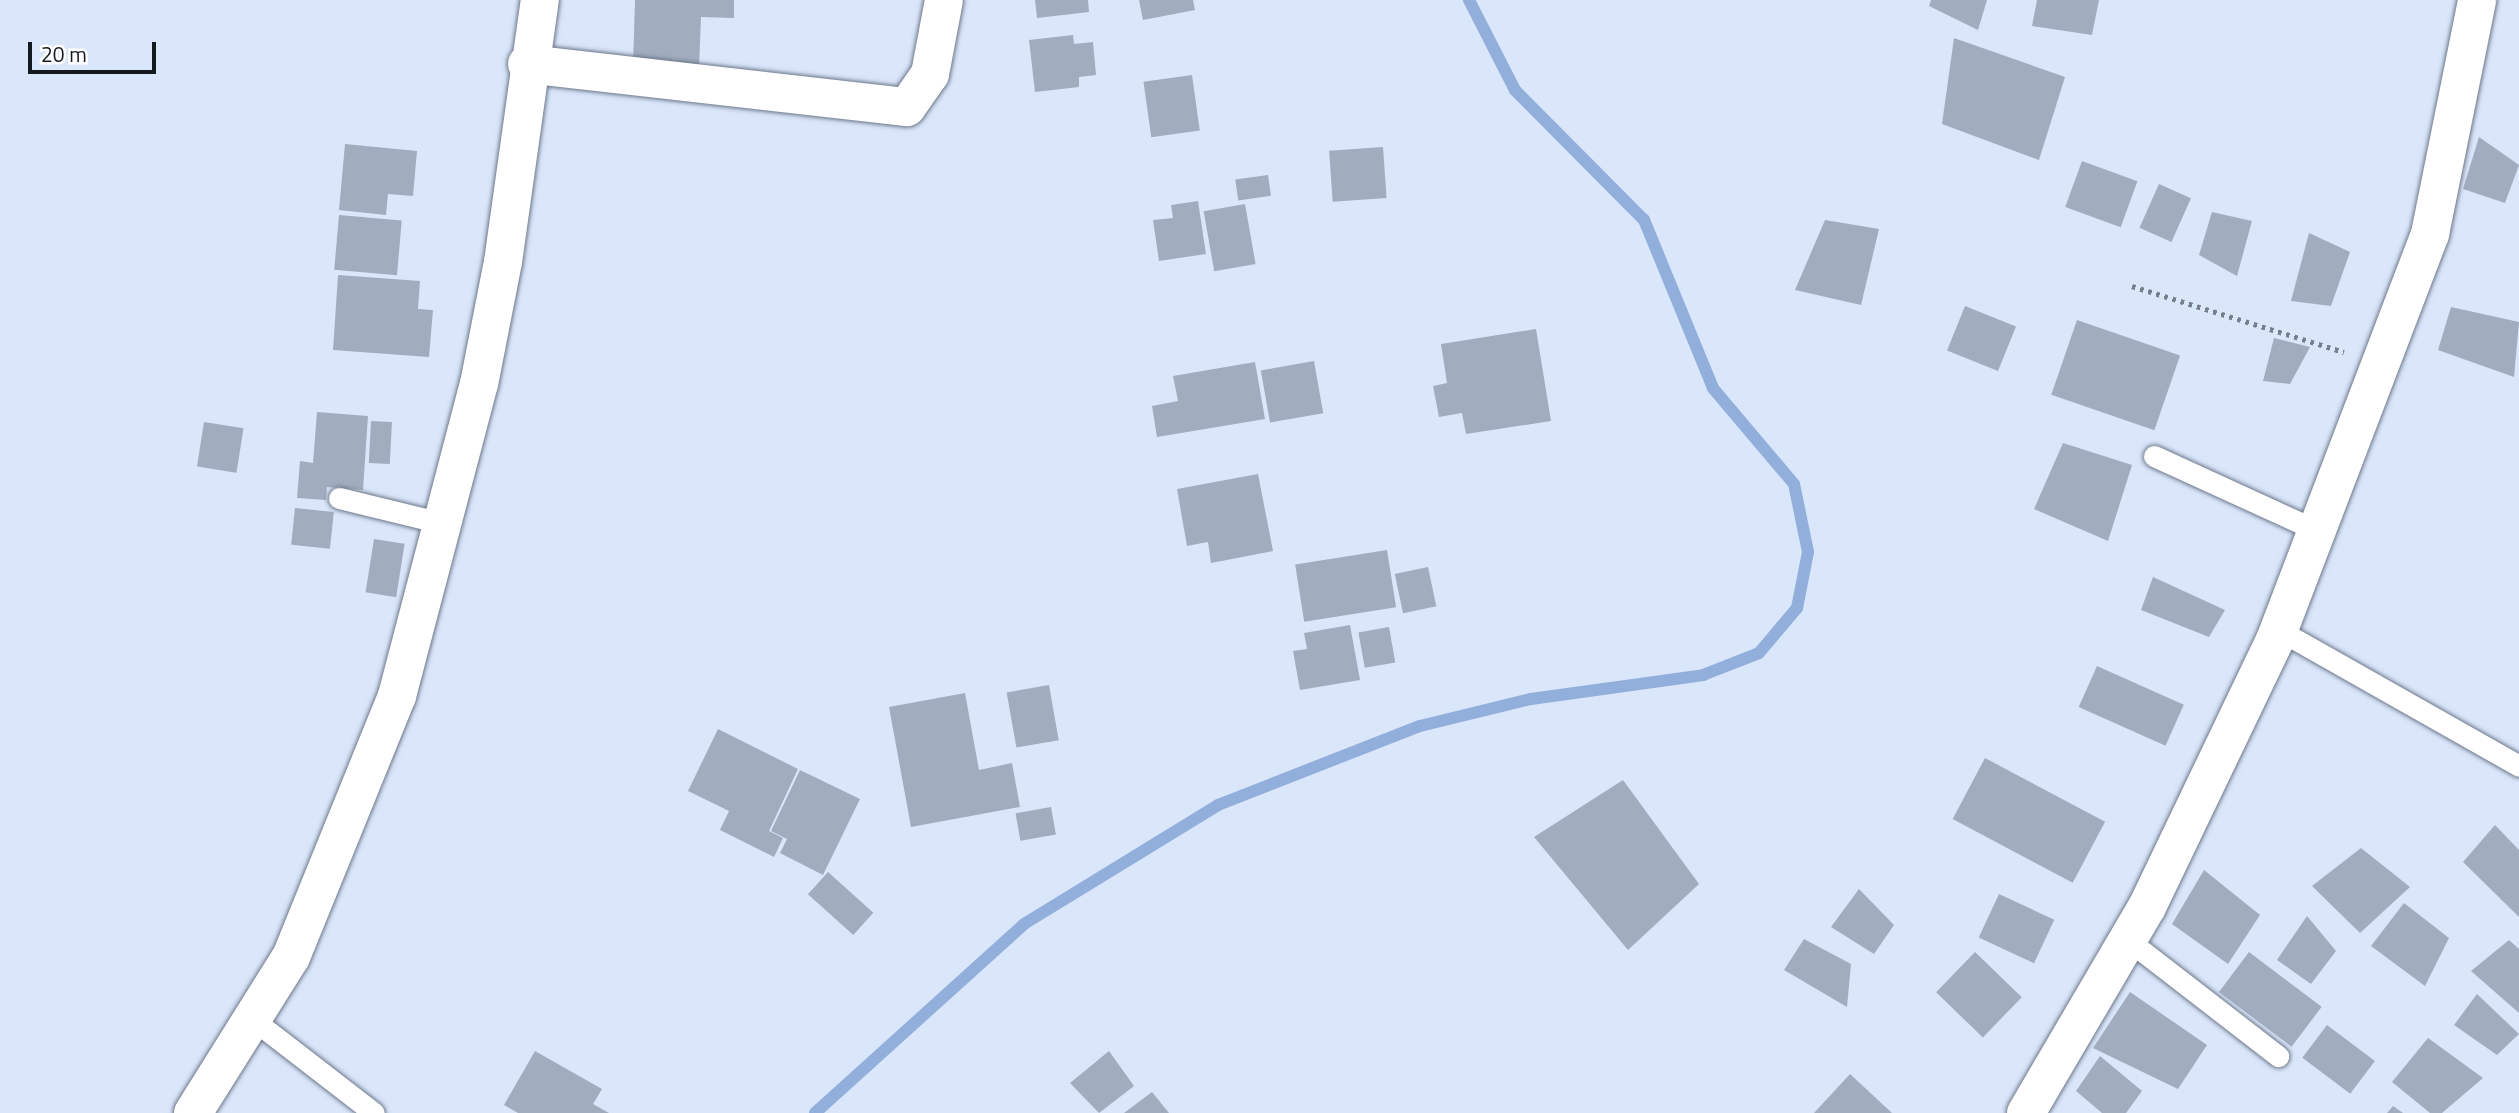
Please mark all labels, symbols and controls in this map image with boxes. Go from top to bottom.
scale bar [32,28,159,72]
text: 20 m [41,38,87,70]

